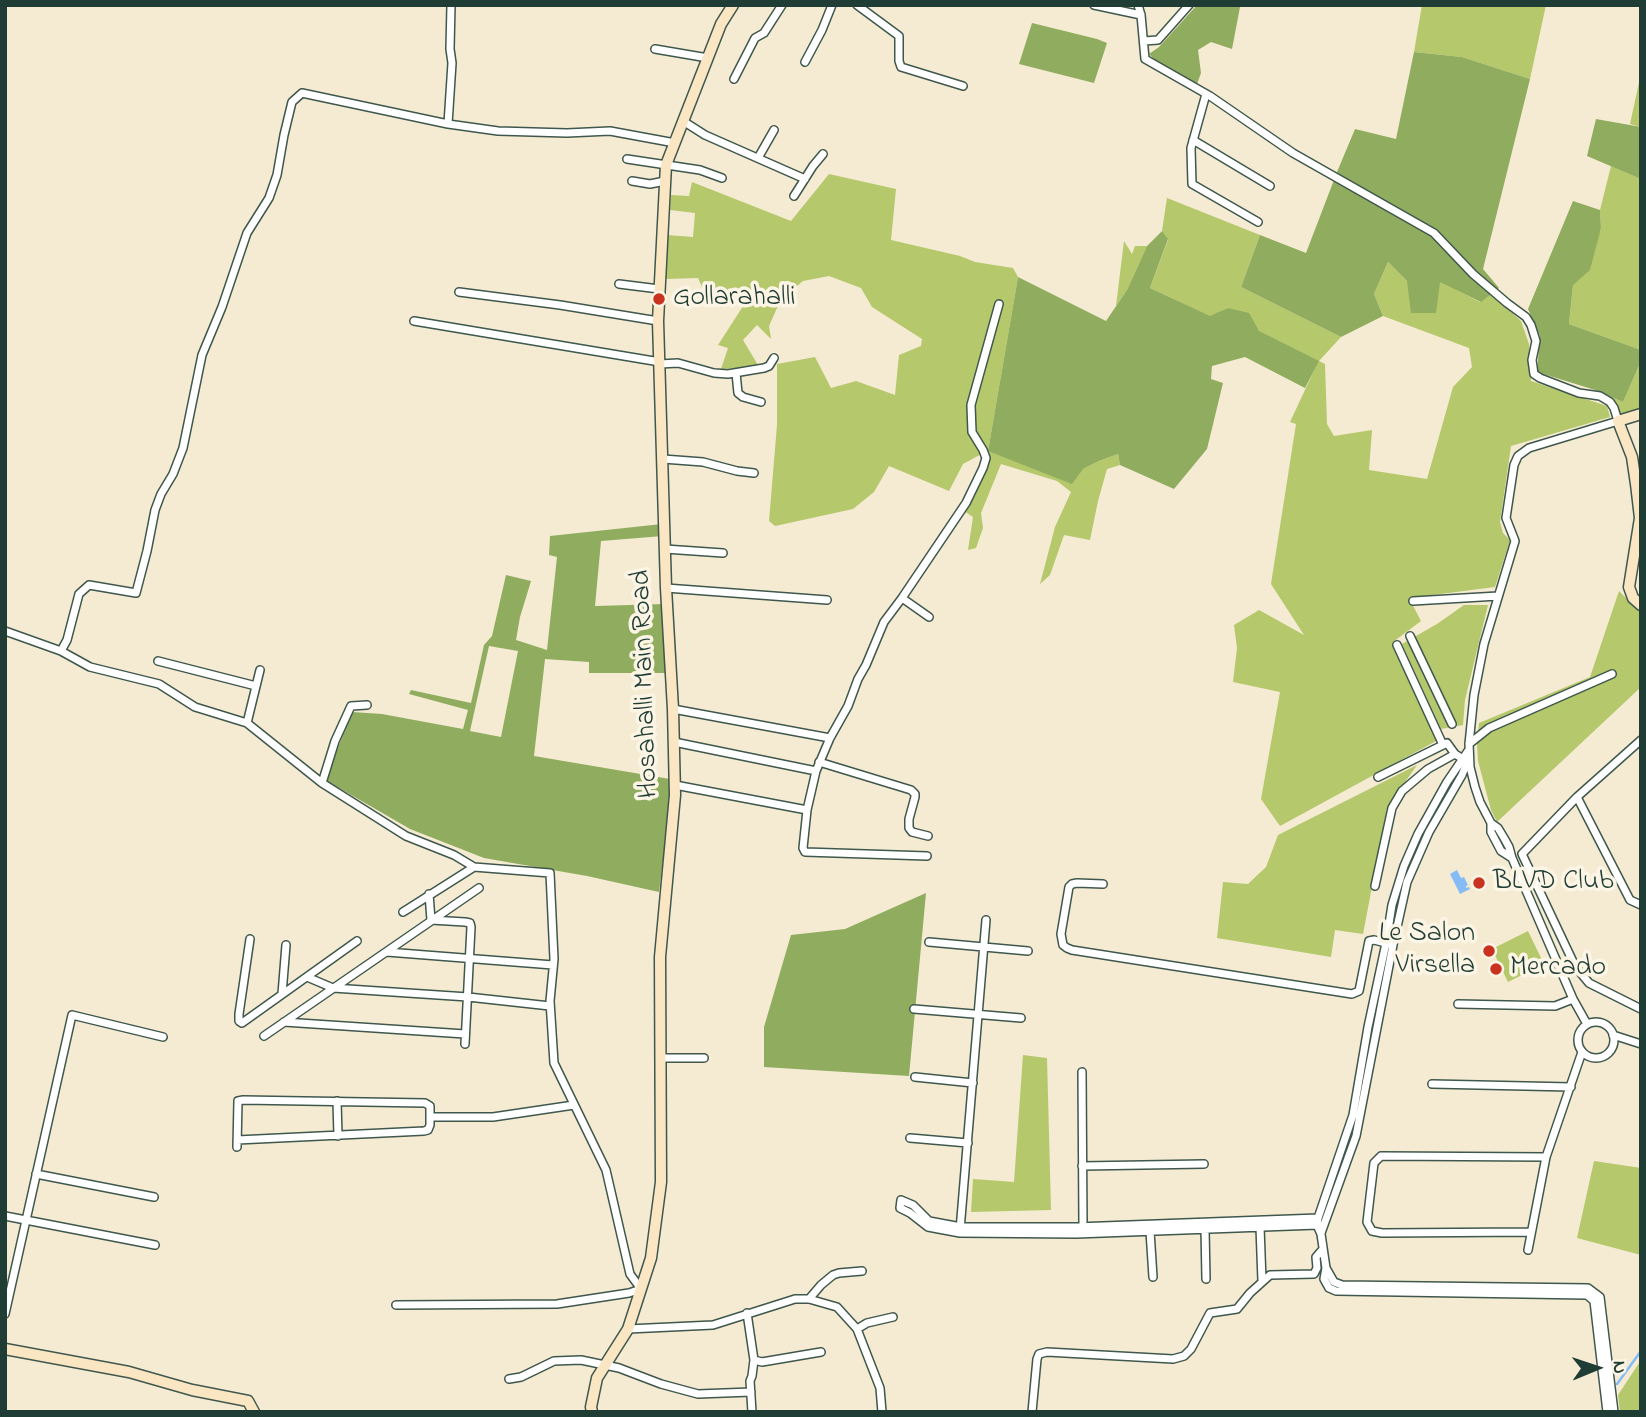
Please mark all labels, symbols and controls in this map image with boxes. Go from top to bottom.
place label: Gollarahalli [673,282,795,316]
marker: Gollarahalli [651,291,667,307]
street label: Hosahalli Main Road [626,569,668,799]
place label: BLVD Club [1493,866,1614,900]
marker: BLVD Club [1471,875,1487,891]
place label: Le Salon Virsella [1379,918,1475,984]
marker: Le Salon Virsella [1481,943,1497,959]
place label: Mercado [1510,952,1606,986]
marker: Mercado [1488,961,1504,977]
north arrow [1562,1333,1632,1403]
text: N [1605,1360,1632,1374]

